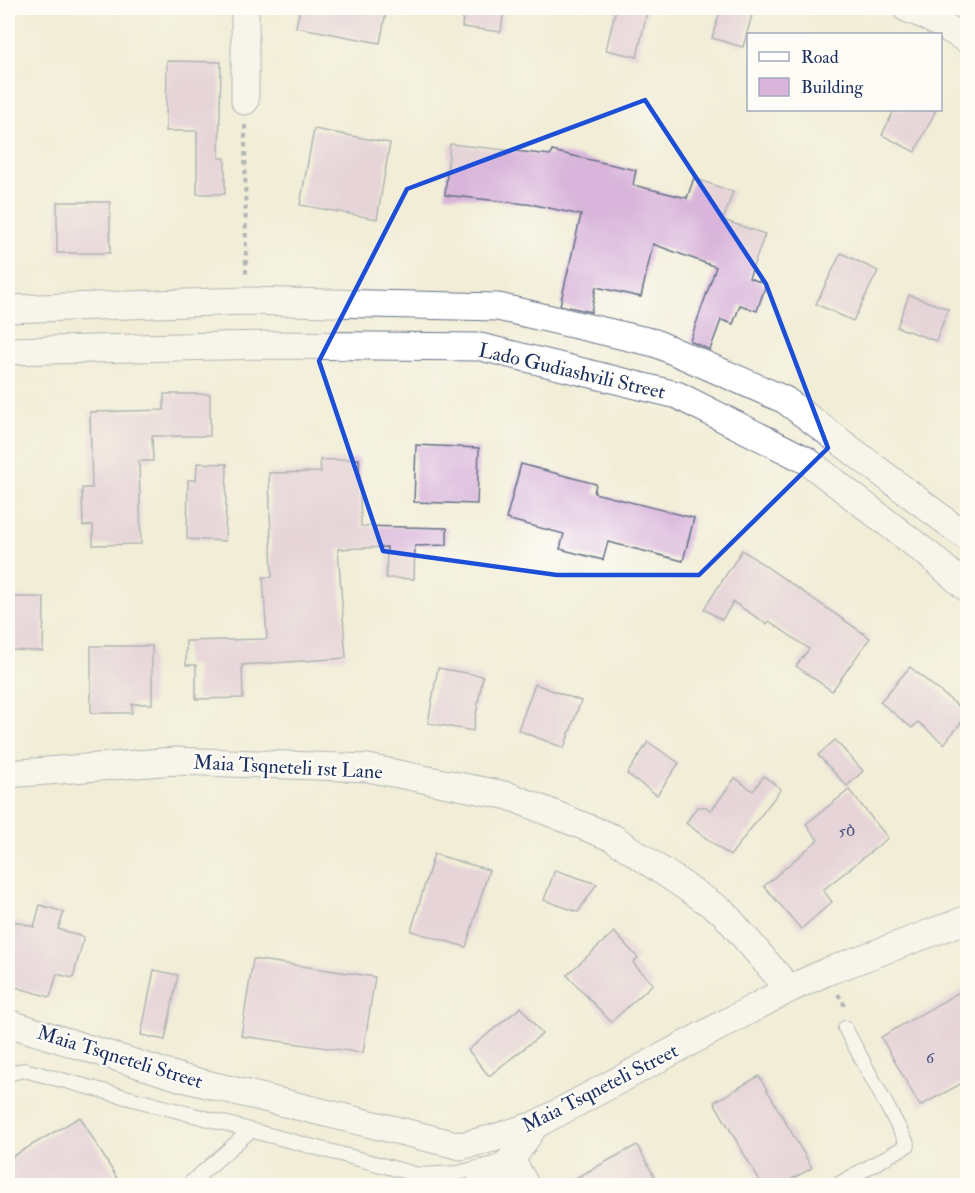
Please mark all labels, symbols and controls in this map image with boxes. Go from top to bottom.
legend [747,33,942,111]
text: Road [801,46,839,69]
text: Building [801,76,864,99]
street label: Lado Gudiashvili Street [476,337,668,405]
street label: Maia Tsqneteli 1st Lane [193,750,383,784]
house number: 5ბ [839,821,855,841]
street label: Maia Tsqneteli Street [34,1020,206,1094]
street label: Maia Tsqneteli Street [518,1038,683,1138]
house number: 6 [926,1048,935,1068]

